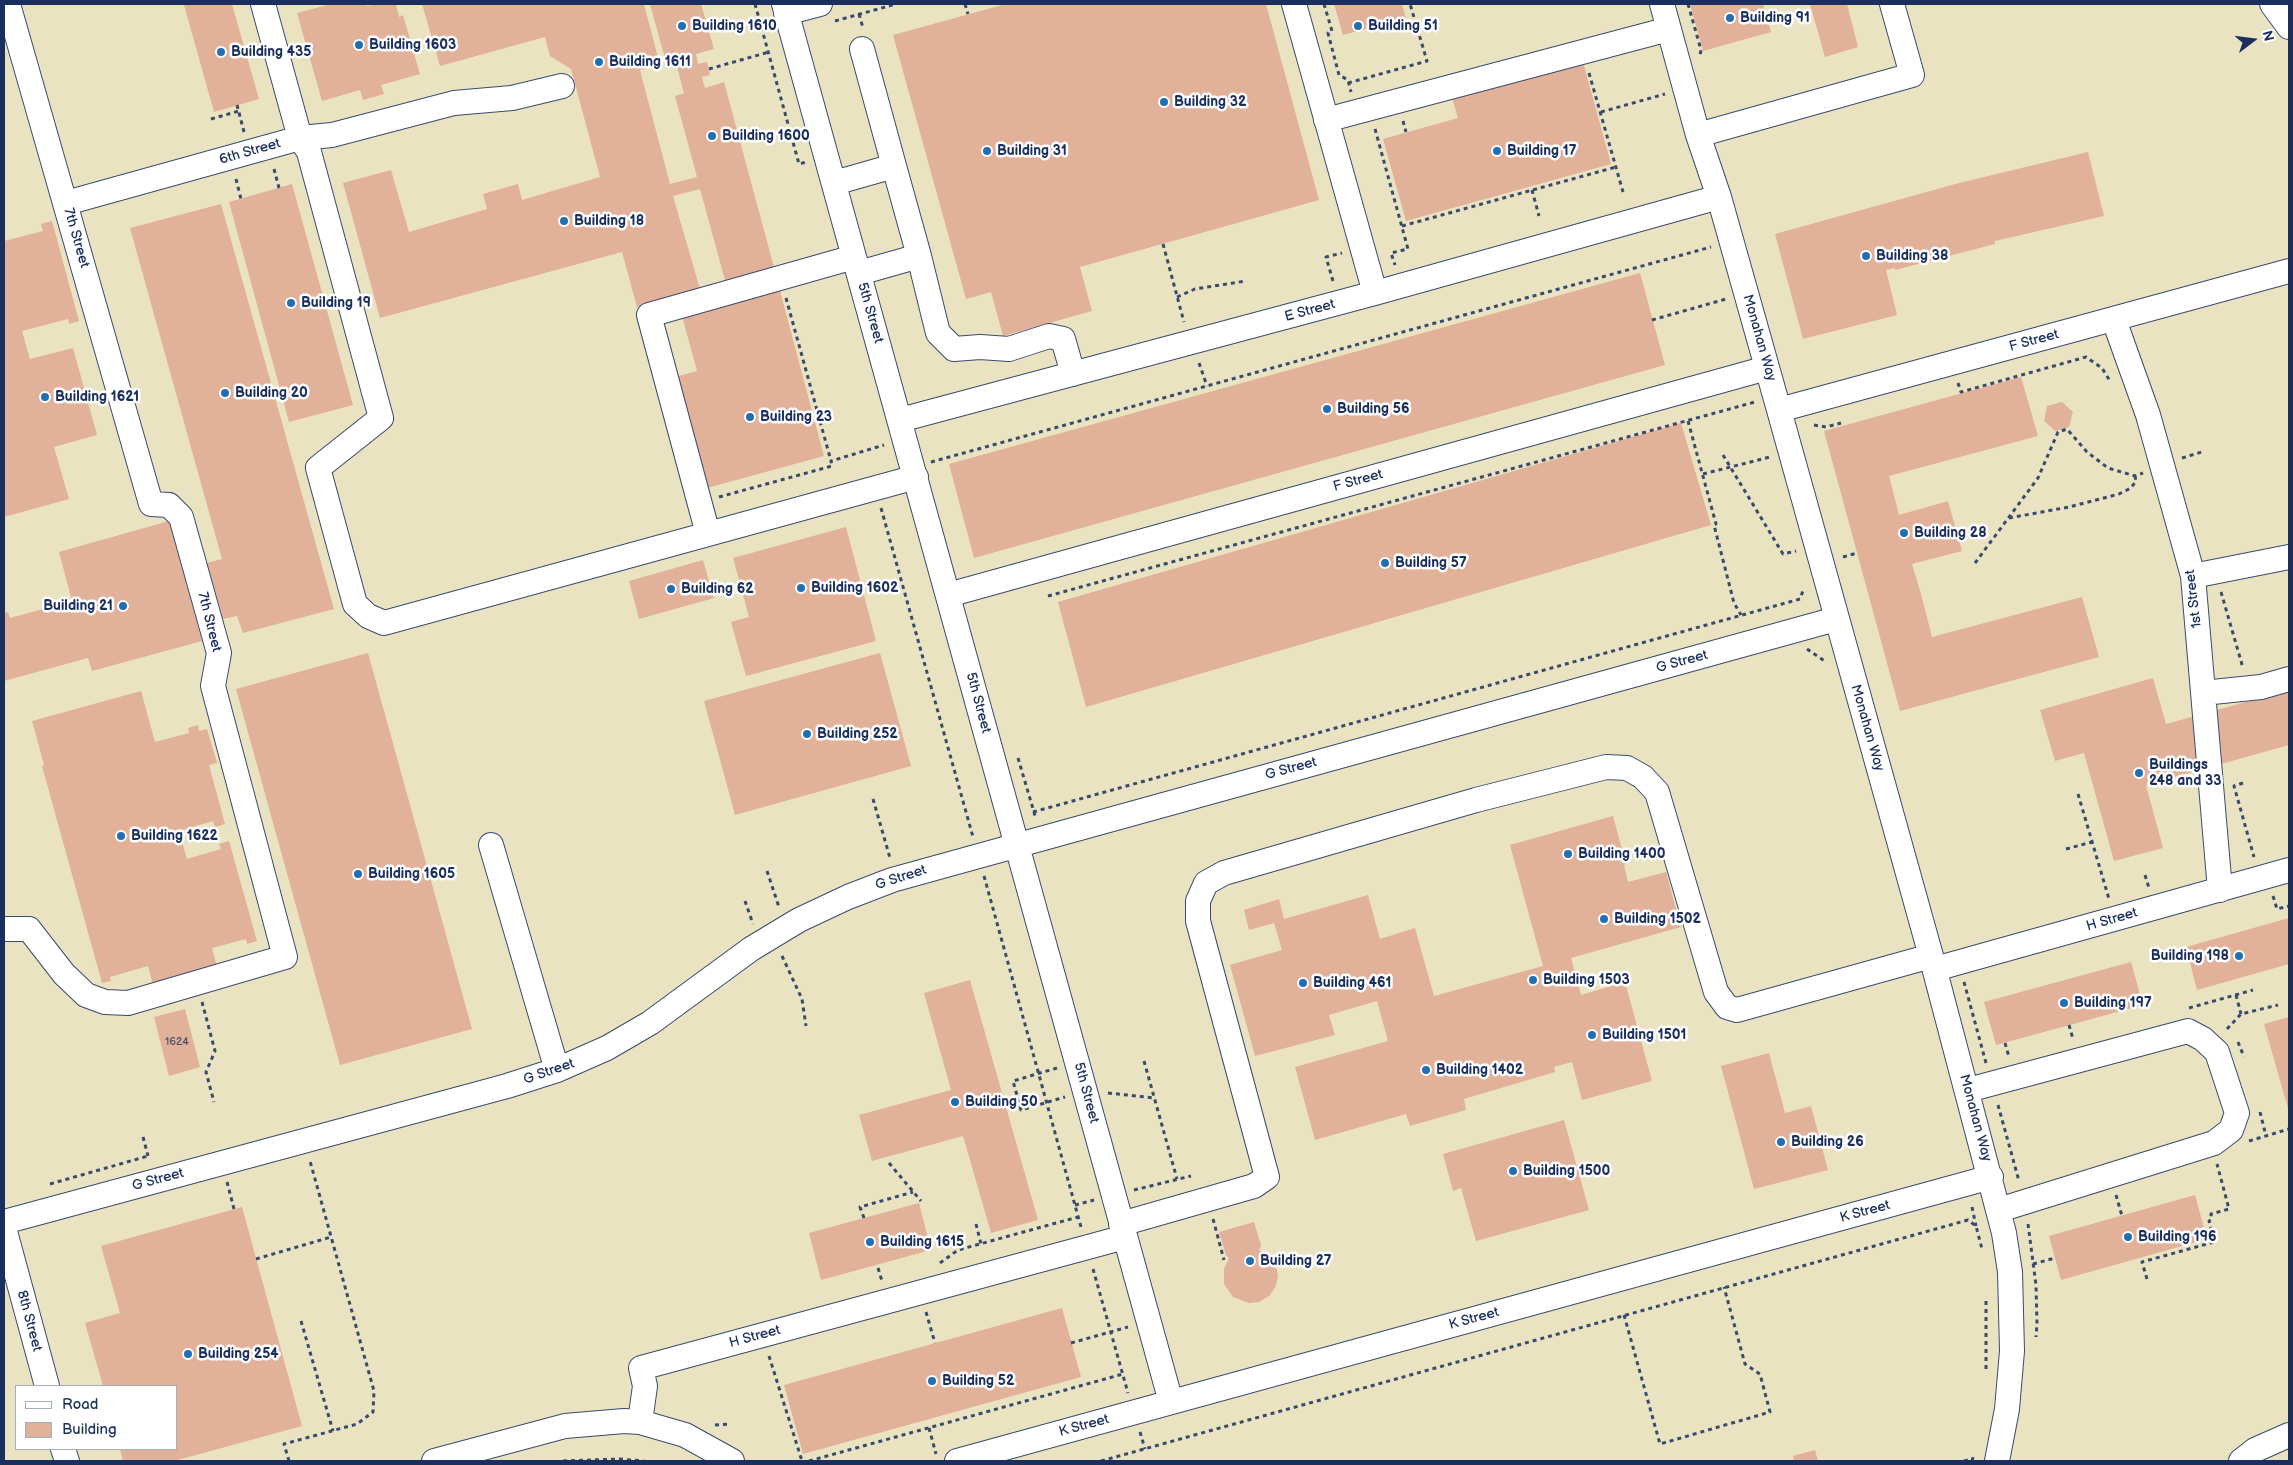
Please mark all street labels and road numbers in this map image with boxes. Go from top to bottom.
street label: 6th Street [217,135,283,169]
street label: 7th Street [59,206,93,270]
street label: 5th Street [853,281,887,345]
street label: Monahan Way [1739,293,1779,383]
street label: E Street [1283,296,1337,326]
street label: F Street [2007,326,2061,356]
street label: F Street [1331,466,1385,496]
street label: 1st Street [2182,569,2206,629]
street label: 7th Street [193,590,225,654]
street label: G Street [1654,647,1710,677]
street label: 5th Street [962,671,994,735]
street label: Monahan Way [1847,683,1887,773]
street label: G Street [1263,754,1319,784]
street label: G Street [873,862,929,894]
street label: H Street [2084,905,2140,935]
street label: G Street [521,1055,577,1089]
street label: 5th Street [1070,1061,1102,1125]
street label: Monahan Way [1955,1073,1995,1163]
street label: G Street [130,1165,186,1195]
street label: K Street [1838,1197,1892,1227]
street label: 8th Street [13,1289,45,1353]
street label: K Street [1447,1304,1501,1334]
street label: H Street [727,1322,783,1352]
street label: K Street [1057,1411,1111,1441]

